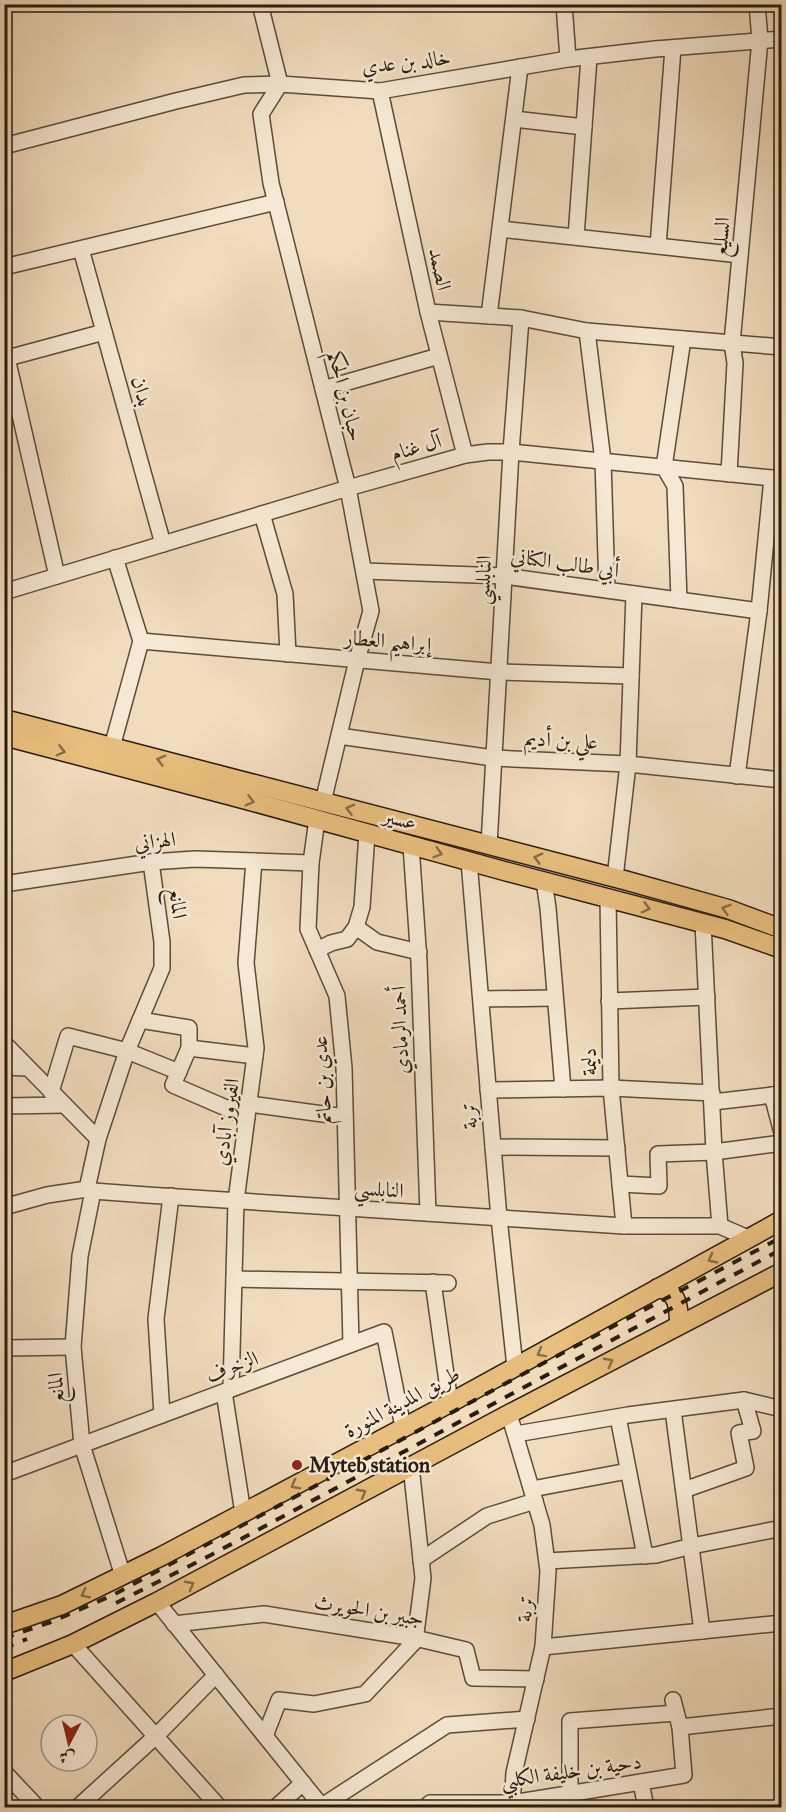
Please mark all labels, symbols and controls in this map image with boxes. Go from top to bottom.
street label: خالد بن عدي [360,44,452,83]
street label: السليع [706,216,742,258]
street label: الصمد [423,245,457,293]
street label: حبان بن الحكم [315,348,370,446]
street label: بدان [126,373,158,409]
street label: آل غنام [388,427,448,471]
street label: أبي طالب الكناني [509,541,621,587]
street label: النابلسي [469,555,504,606]
street label: إبراهيم العطار [341,624,434,666]
street label: علي بن أديم [523,723,599,762]
one-way arrow [55,744,66,756]
one-way arrow [156,754,166,767]
one-way arrow [244,793,254,806]
street label: عسير [379,802,420,836]
one-way arrow [345,803,355,816]
street label: الهزاني [133,826,177,860]
one-way arrow [432,845,442,858]
one-way arrow [533,852,543,865]
street label: المانع [157,886,193,921]
one-way arrow [641,900,651,913]
one-way arrow [721,904,732,916]
street label: أحمد الرمادي [383,985,418,1075]
street label: عدي بن حاتم [307,1035,342,1125]
street label: دليمة [576,1048,602,1076]
street label: الفيروز آبادي [207,1077,248,1168]
street label: تربة [455,1102,483,1130]
street label: النابلسي [353,1174,405,1211]
one-way arrow [708,1252,718,1263]
street label: الزخرف [202,1345,262,1389]
one-way arrow [537,1346,547,1357]
one-way arrow [602,1358,613,1369]
street label: طريق المدينة المنورة [340,1361,464,1443]
street label: المانع [42,1371,76,1405]
place label: Myteb station [309,1452,431,1478]
marker: Myteb station [290,1458,304,1472]
one-way arrow [291,1478,302,1489]
one-way arrow [356,1489,367,1500]
one-way arrow [184,1581,195,1592]
one-way arrow [81,1587,91,1598]
street label: جبير بن الحويرث [312,1588,426,1632]
street label: تربة [511,1595,539,1623]
north arrow [39,1713,99,1773]
text: ش [58,1747,76,1768]
street label: دحية بن خليفة الكلبي [499,1748,644,1801]

